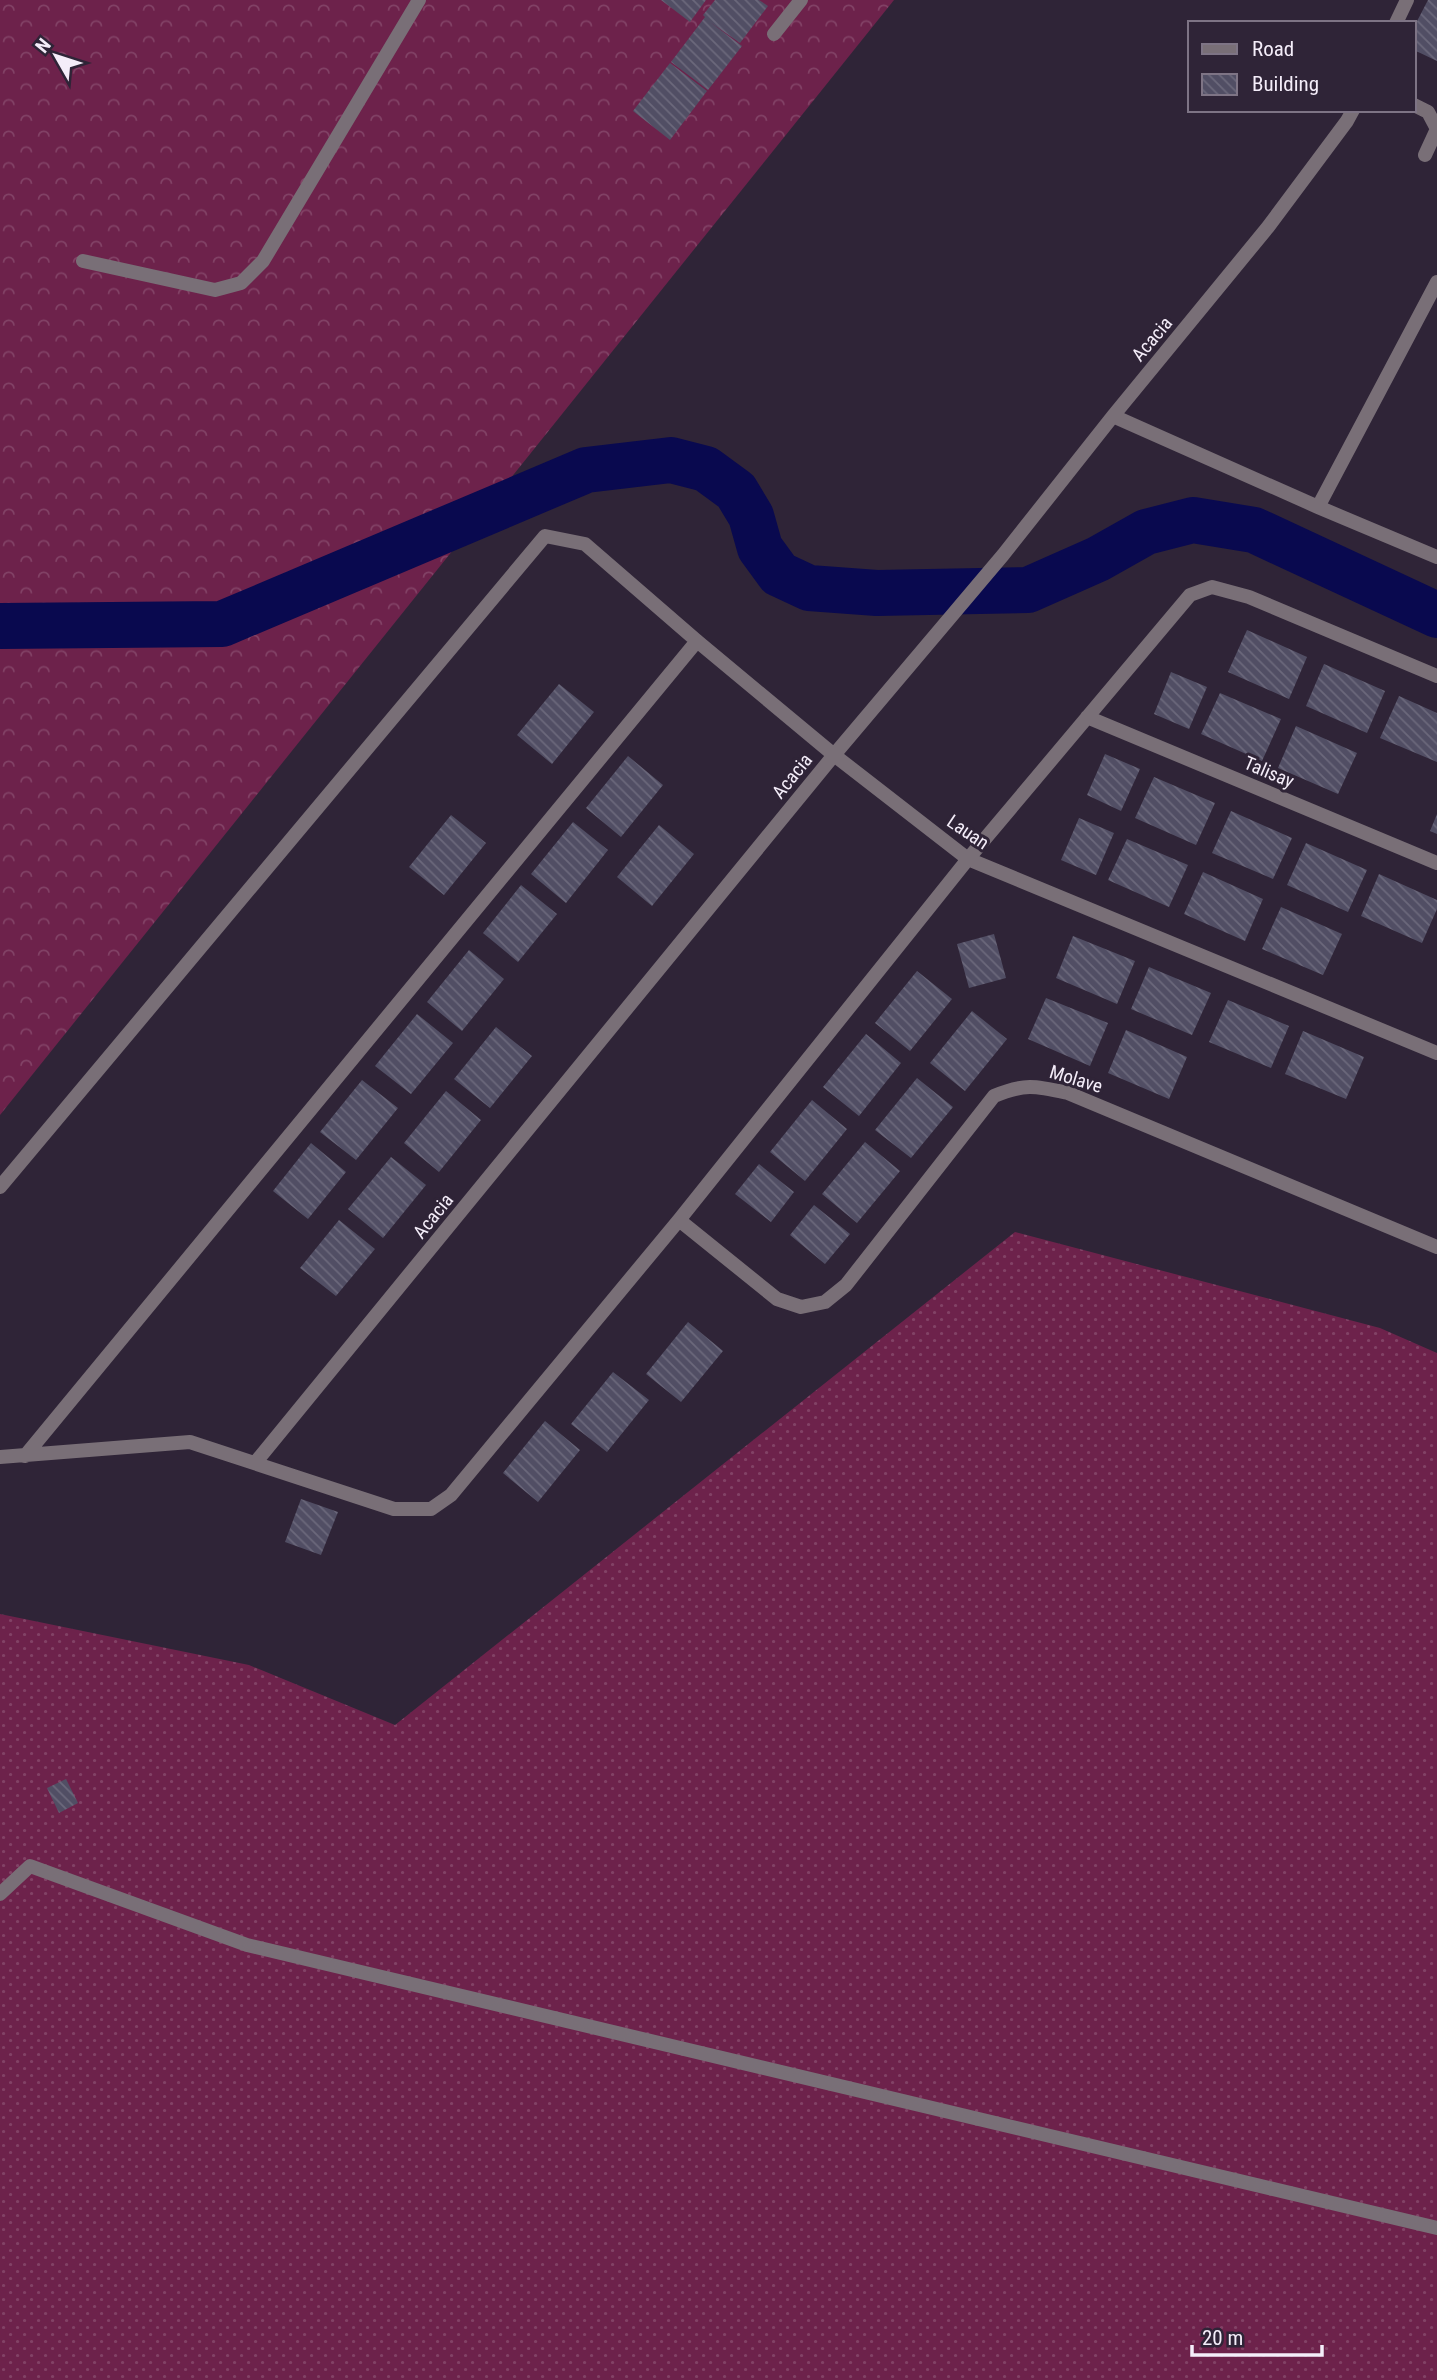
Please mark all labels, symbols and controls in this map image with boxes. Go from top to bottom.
north arrow [21,21,91,91]
legend [1188,21,1416,112]
text: N [31,34,56,57]
text: Road [1252,37,1294,61]
text: Building [1252,72,1319,96]
street label: Acacia [1127,312,1177,366]
street label: Acacia [767,749,817,803]
street label: Talisay [1240,751,1298,793]
street label: Lauan [943,810,993,854]
street label: Molave [1047,1060,1105,1098]
street label: Acacia [408,1189,458,1243]
scale bar [1192,2314,1322,2358]
text: 20 m [1202,2326,1243,2350]

